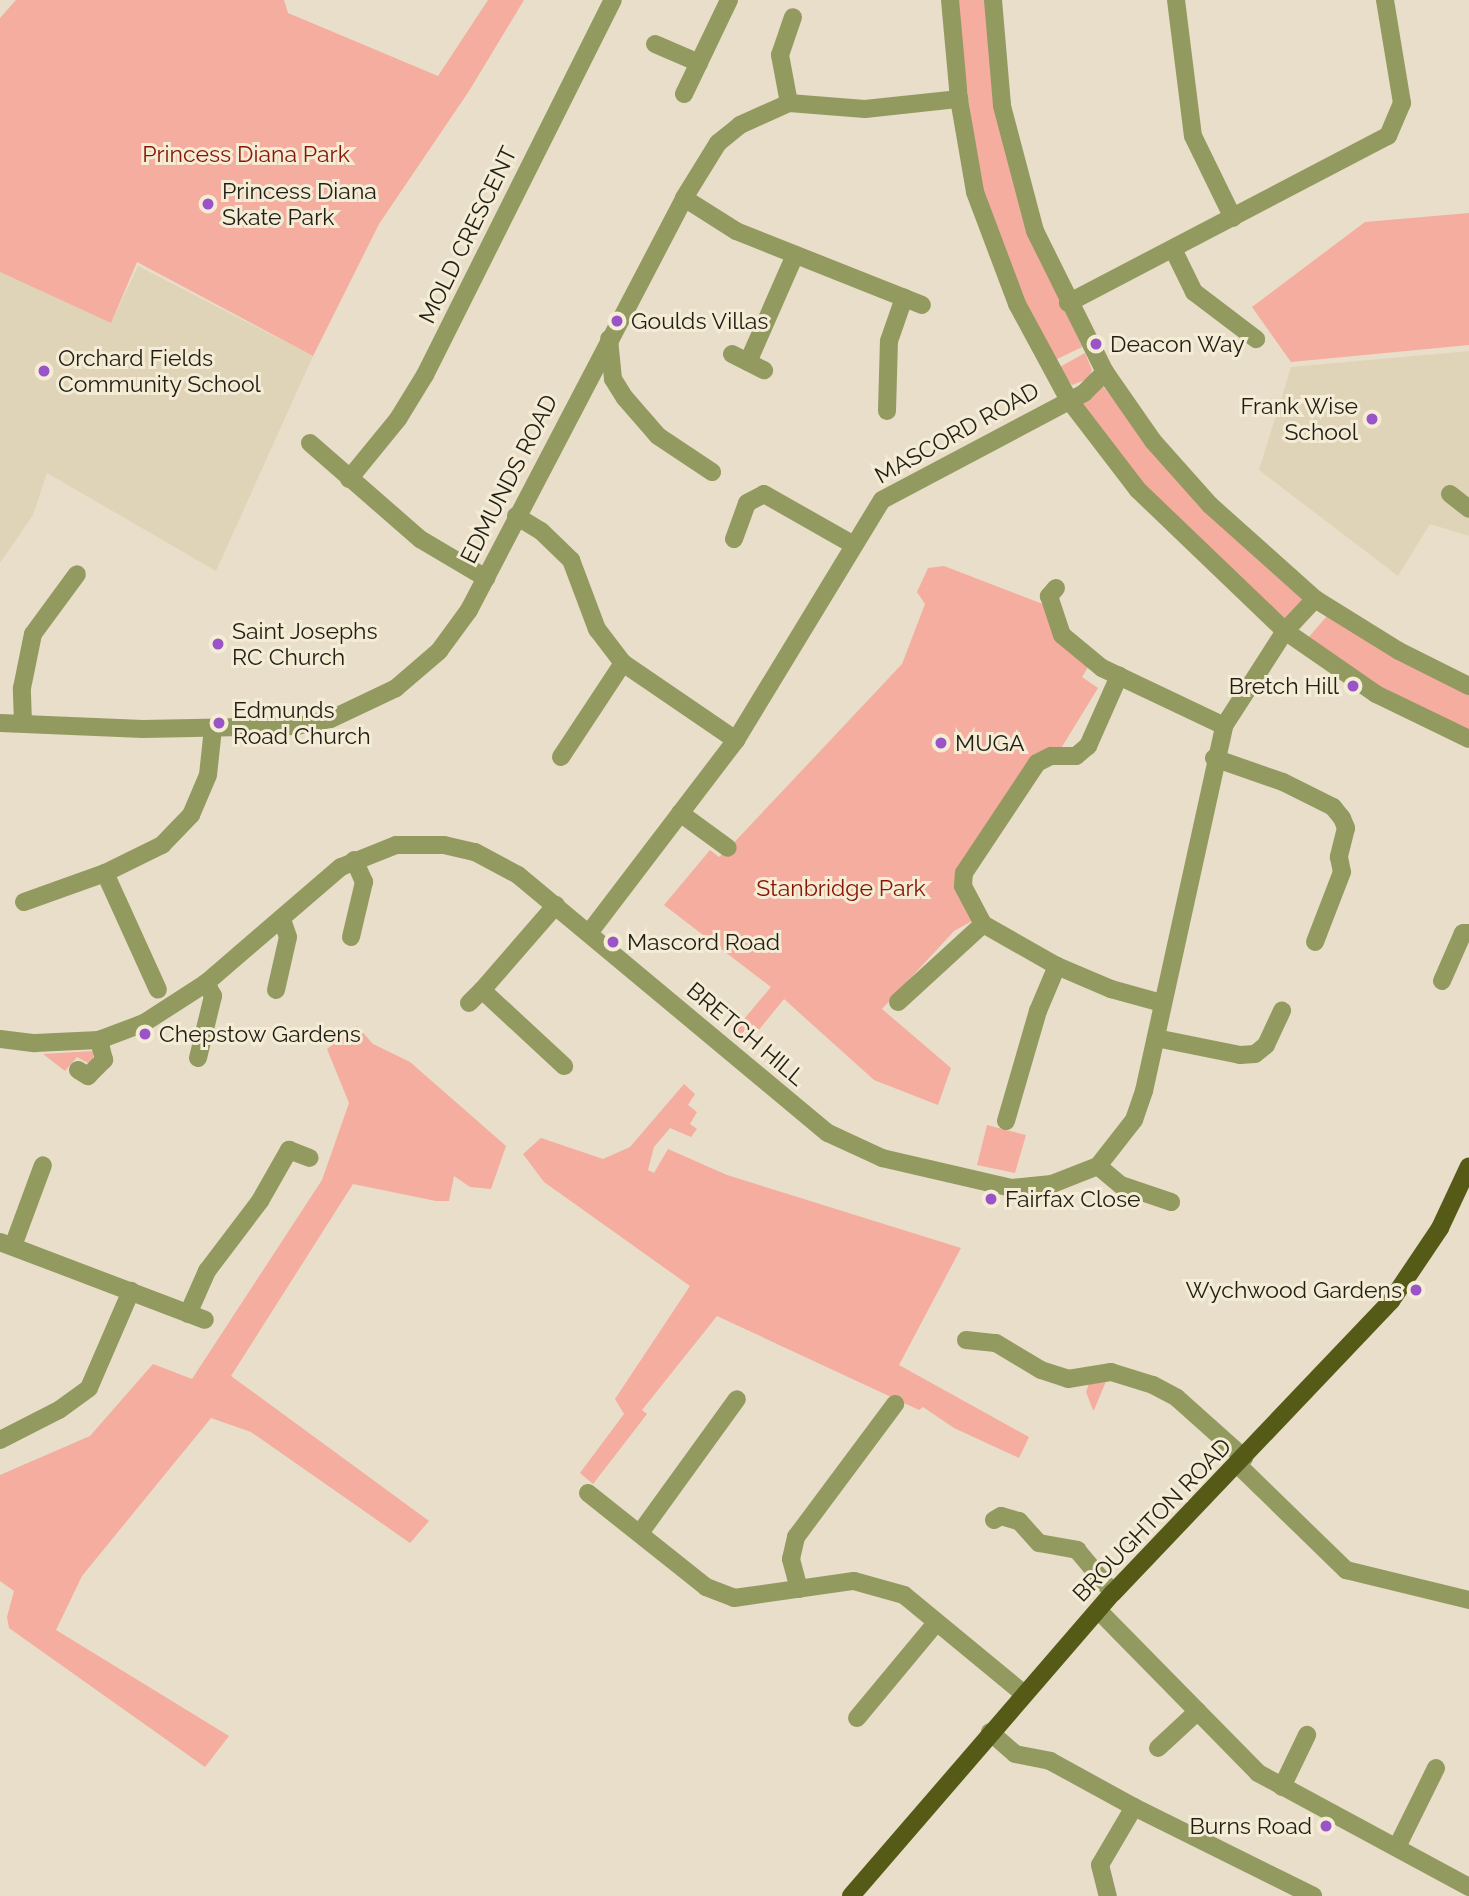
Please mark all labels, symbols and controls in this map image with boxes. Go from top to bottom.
park label: Princess Diana Park [142,140,350,168]
street label: MOLD CRESCENT [413,142,523,328]
place label: Princess Diana Skate Park [222,177,377,231]
marker: Princess Diana Skate Park [200,196,216,212]
place label: Goulds Villas [631,307,769,335]
marker: Goulds Villas [609,313,625,329]
place label: Deacon Way [1110,330,1245,358]
marker: Deacon Way [1088,336,1104,352]
place label: Orchard Fields Community School [58,344,261,398]
marker: Orchard Fields Community School [36,363,52,379]
street label: MASCORD ROAD [870,376,1044,490]
street label: EDMUNDS ROAD [455,390,563,568]
place label: Frank Wise School [1240,392,1358,446]
marker: Frank Wise School [1364,411,1380,427]
place label: Saint Josephs RC Church [232,617,378,671]
marker: Saint Josephs RC Church [210,636,226,652]
place label: Bretch Hill [1229,672,1339,700]
marker: Bretch Hill [1345,678,1361,694]
place label: Edmunds Road Church [233,696,371,750]
marker: Edmunds Road Church [211,715,227,731]
place label: MUGA [955,729,1025,757]
marker: MUGA [933,735,949,751]
park label: Stanbridge Park [756,874,926,902]
place label: Mascord Road [627,928,780,956]
marker: Mascord Road [605,934,621,950]
street label: BRETCH HILL [681,977,811,1091]
place label: Chepstow Gardens [159,1020,361,1048]
marker: Chepstow Gardens [137,1026,153,1042]
place label: Fairfax Close [1005,1185,1141,1213]
marker: Fairfax Close [983,1191,999,1207]
place label: Wychwood Gardens [1186,1276,1402,1304]
marker: Wychwood Gardens [1408,1282,1424,1298]
street label: BROUGHTON ROAD [1067,1433,1237,1607]
place label: Burns Road [1189,1812,1312,1840]
marker: Burns Road [1318,1818,1334,1834]

